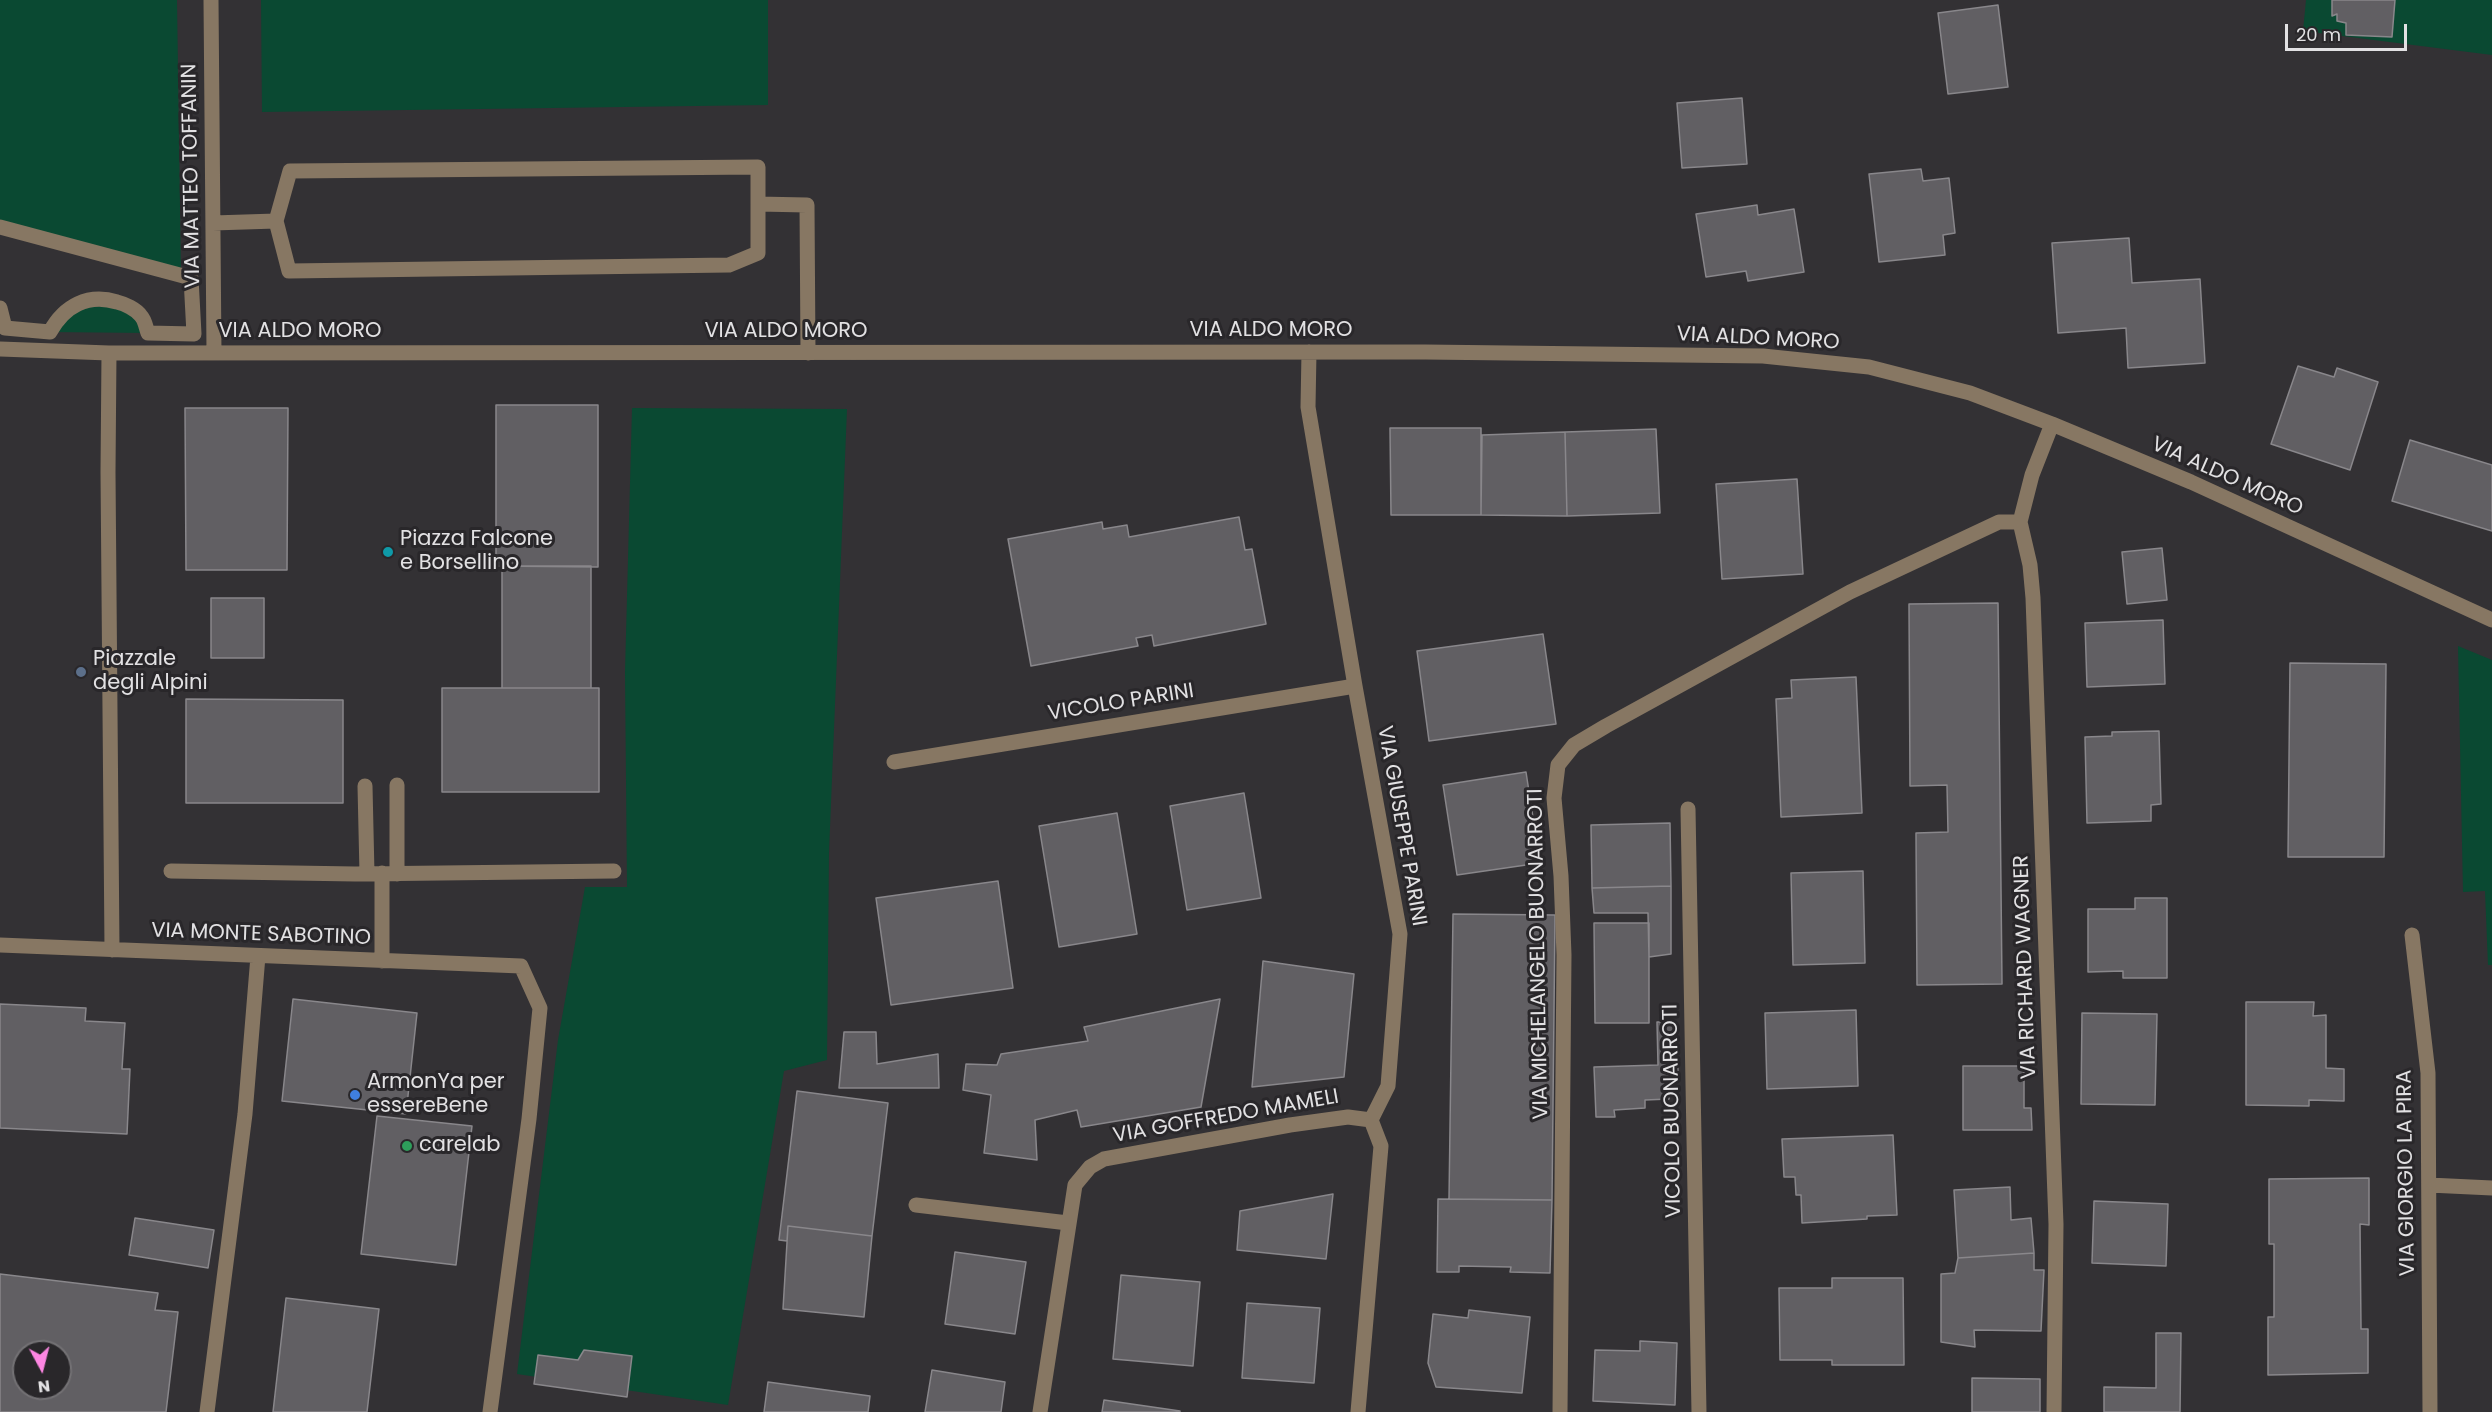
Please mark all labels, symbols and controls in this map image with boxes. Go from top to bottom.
scale bar [2288,12,2410,50]
text: 20 m [2296,22,2341,47]
street label: VIA MATTEO TOFFANIN [177,63,207,289]
street label: VIA ALDO MORO [1189,318,1353,344]
street label: VIA ALDO MORO [218,319,382,345]
street label: VIA ALDO MORO [704,319,868,345]
street label: VIA ALDO MORO [1676,322,1840,356]
street label: VIA ALDO MORO [2147,432,2307,522]
place label: Piazza Falcone e Borsellino [400,527,553,577]
marker: Piazza Falcone e Borsellino [381,545,395,559]
place label: Piazzale degli Alpini [93,647,208,697]
marker: Piazzale degli Alpini [74,665,88,679]
street label: VICOLO PARINI [1046,679,1196,727]
street label: VIA GIUSEPPE PARINI [1371,724,1431,928]
street label: VIA MICHELANGELO BUONARROTI [1524,788,1554,1120]
street label: VIA RICHARD WAGNER [2009,854,2043,1080]
street label: VIA MONTE SABOTINO [151,919,371,951]
street label: VICOLO BUONARROTI [1659,1004,1687,1218]
street label: VIA GIORGIO LA PIRA [2393,1069,2421,1277]
place label: ArmonYa per essereBene [367,1070,505,1120]
street label: VIA GOFFREDO MAMELI [1111,1085,1341,1149]
marker: ArmonYa per essereBene [348,1088,362,1102]
place label: carelab [419,1133,500,1159]
marker: carelab [400,1139,414,1153]
north arrow [12,1340,72,1400]
text: N [37,1374,51,1399]

